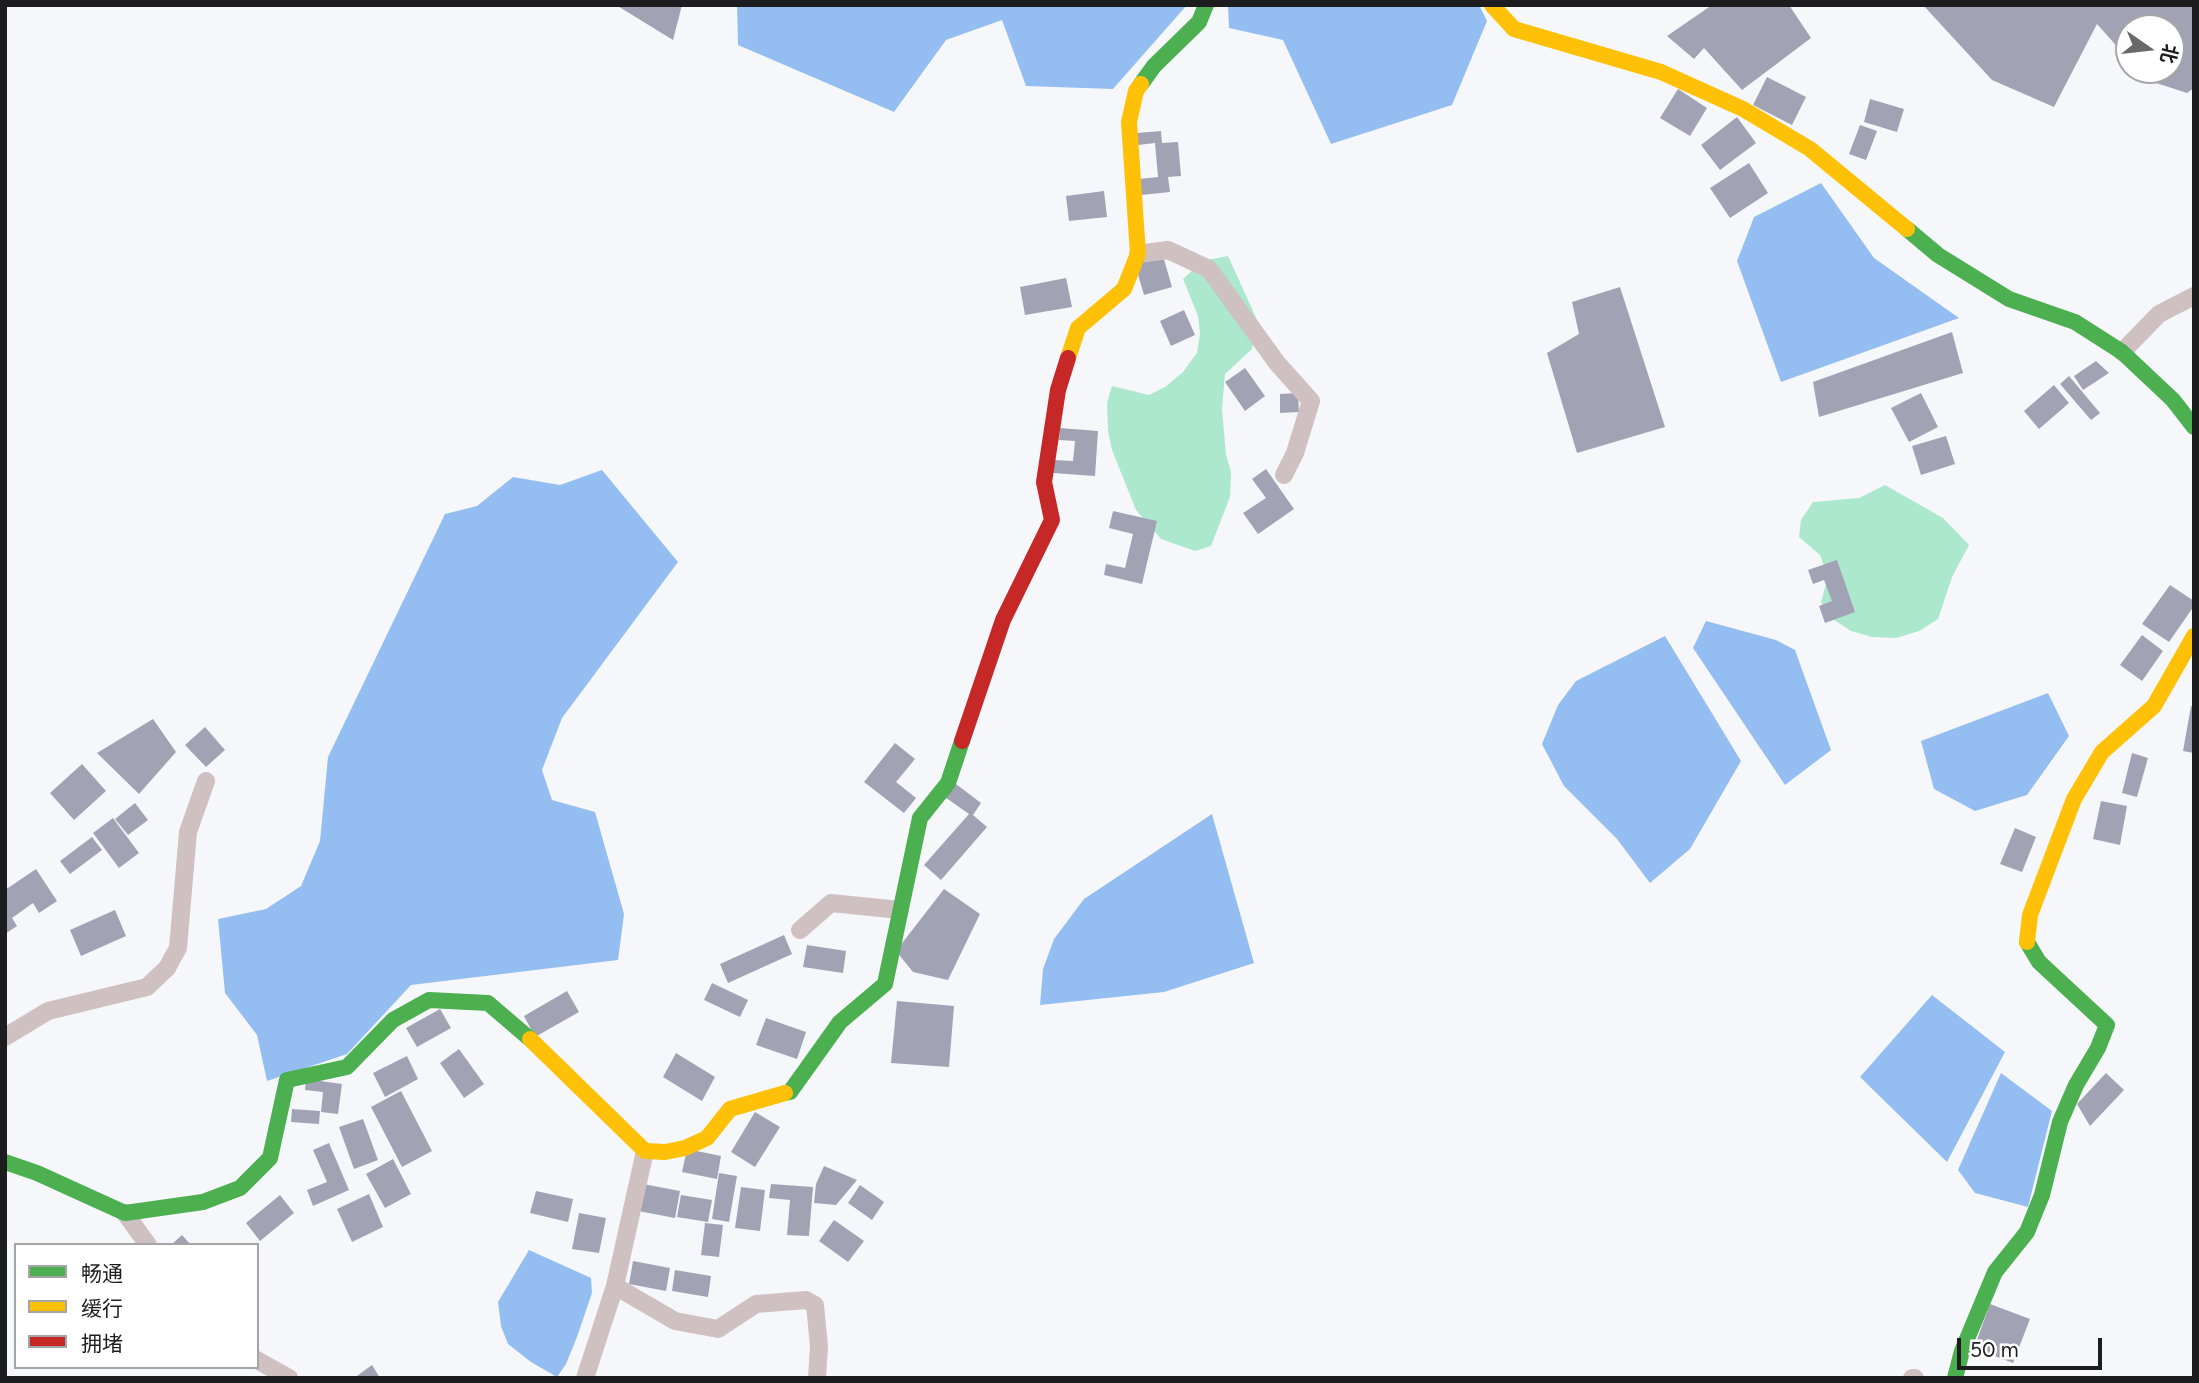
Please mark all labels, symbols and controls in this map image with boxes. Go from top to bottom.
north arrow [2115,14,2185,84]
text: 北 [2155,42,2182,66]
legend [14,1243,259,1369]
text: 畅通 [81,1261,123,1286]
text: 缓行 [81,1296,123,1321]
scale bar [1961,1324,2106,1368]
text: 拥堵 [81,1331,123,1356]
text: 50 m [1970,1337,2019,1362]

